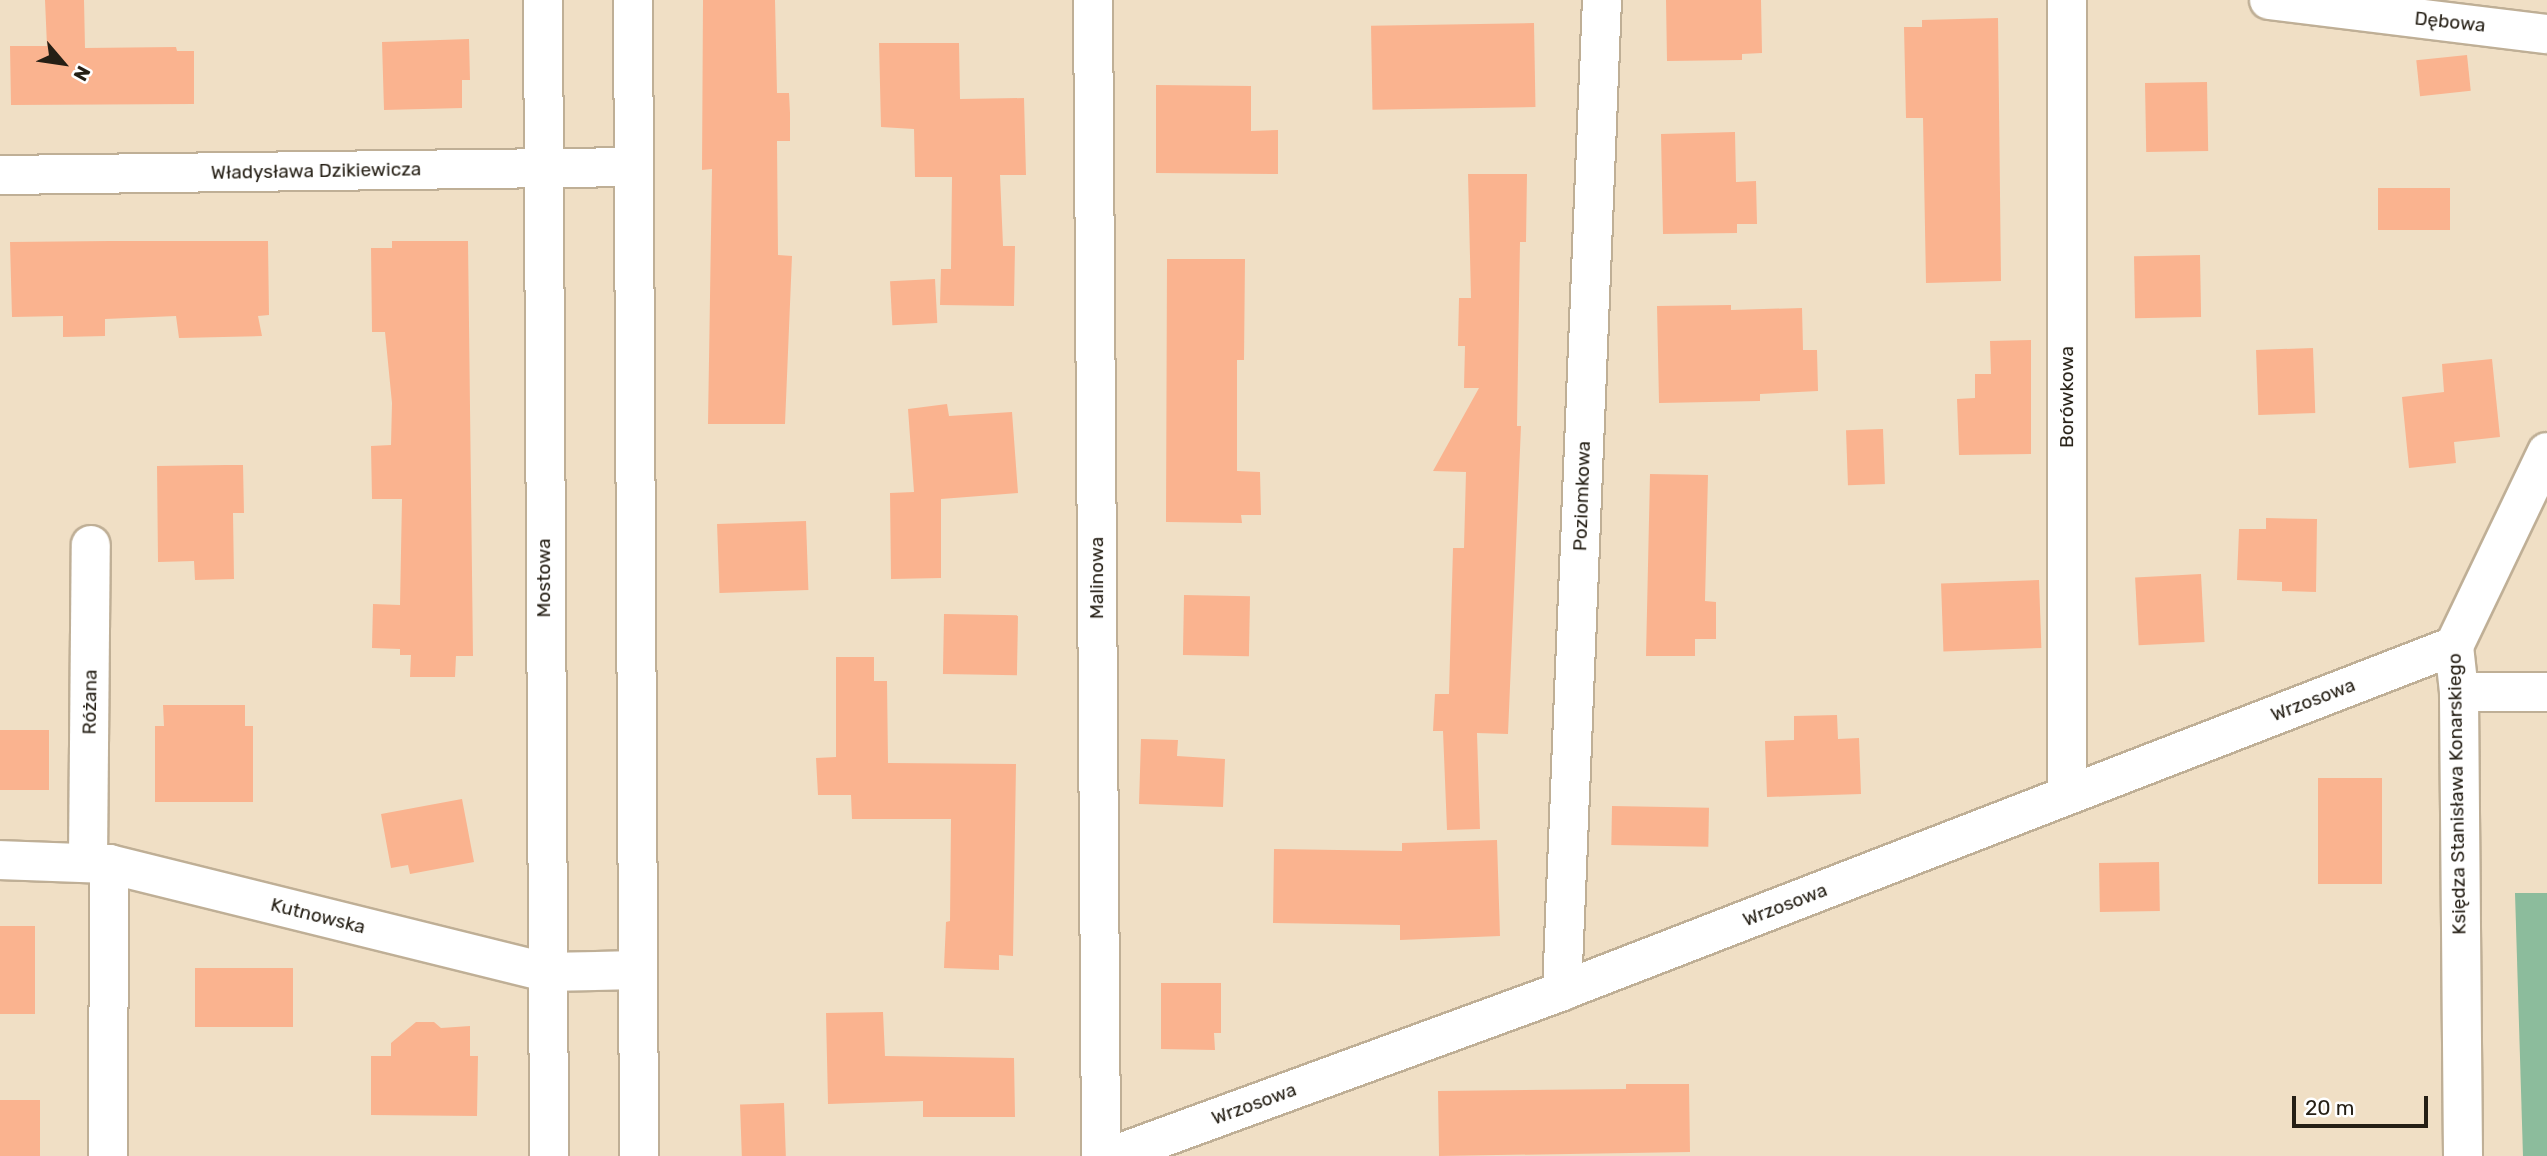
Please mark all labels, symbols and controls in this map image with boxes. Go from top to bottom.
street label: Dębowa [2413,7,2487,37]
north arrow [28,28,98,98]
text: N [68,62,95,85]
street label: Władysława Dzikiewicza [211,158,421,184]
street label: Borówkowa [2056,346,2078,448]
street label: Poziomkowa [1569,440,1595,552]
street label: Malinowa [1086,537,1108,619]
street label: Mostowa [533,538,555,618]
street label: Księdza Stanisława Konarskiego [2443,653,2471,935]
street label: Różana [78,669,102,735]
street label: Wrzosowa [2268,674,2358,726]
street label: Wrzosowa [1740,879,1830,931]
street label: Kutnowska [268,893,368,939]
street label: Wrzosowa [1209,1078,1299,1130]
scale bar [2295,1082,2432,1126]
text: 20 m [2305,1095,2354,1120]

